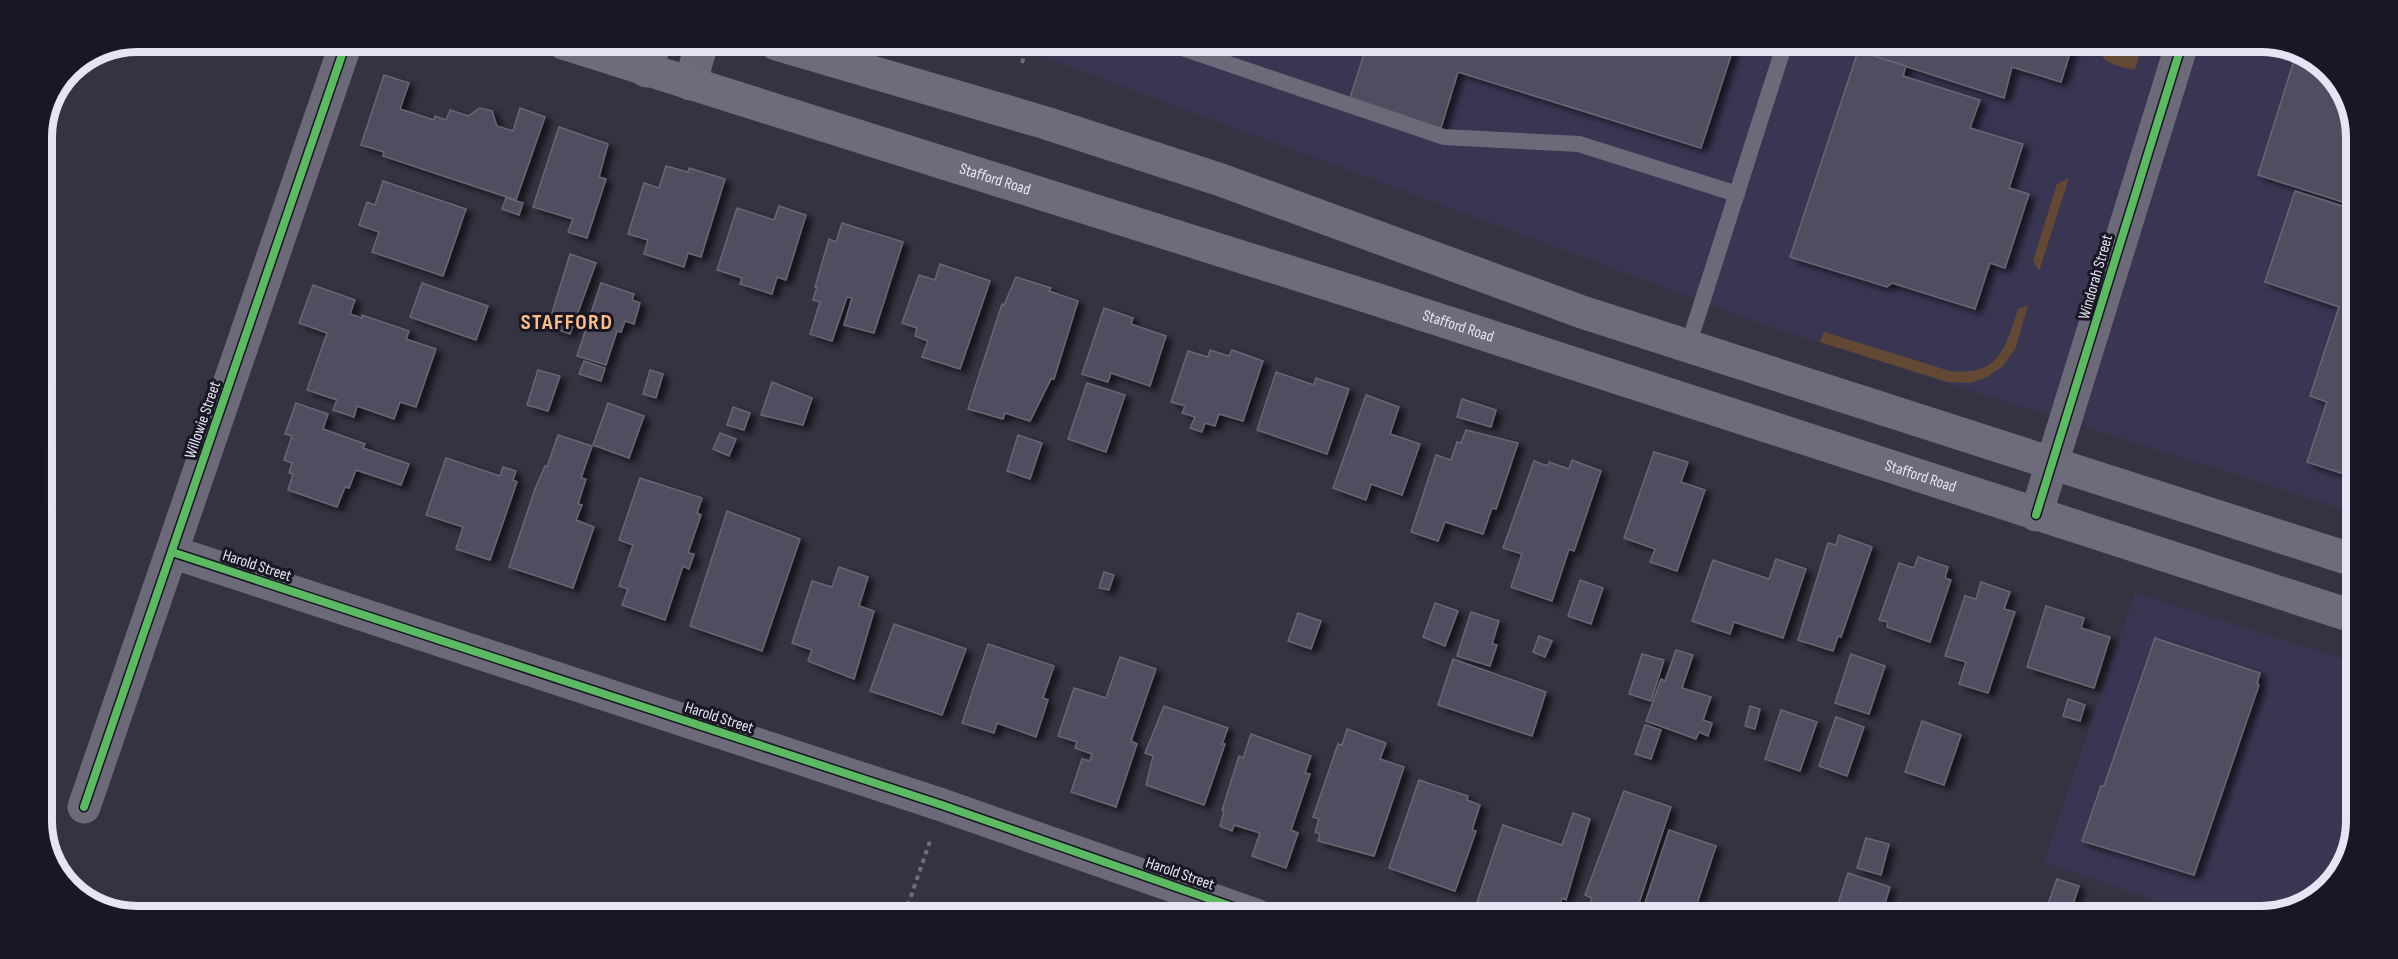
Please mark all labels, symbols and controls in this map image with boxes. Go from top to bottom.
street label: Stafford Road [957,159,1033,199]
street label: Windorah Street [2075,232,2117,322]
street label: Stafford Road [1420,306,1496,346]
district label: STAFFORD [521,309,613,336]
street label: Willowie Street [181,379,225,461]
street label: Stafford Road [1883,456,1959,496]
street label: Harold Street [220,546,294,586]
street label: Harold Street [682,698,756,738]
street label: Harold Street [1143,853,1217,895]

